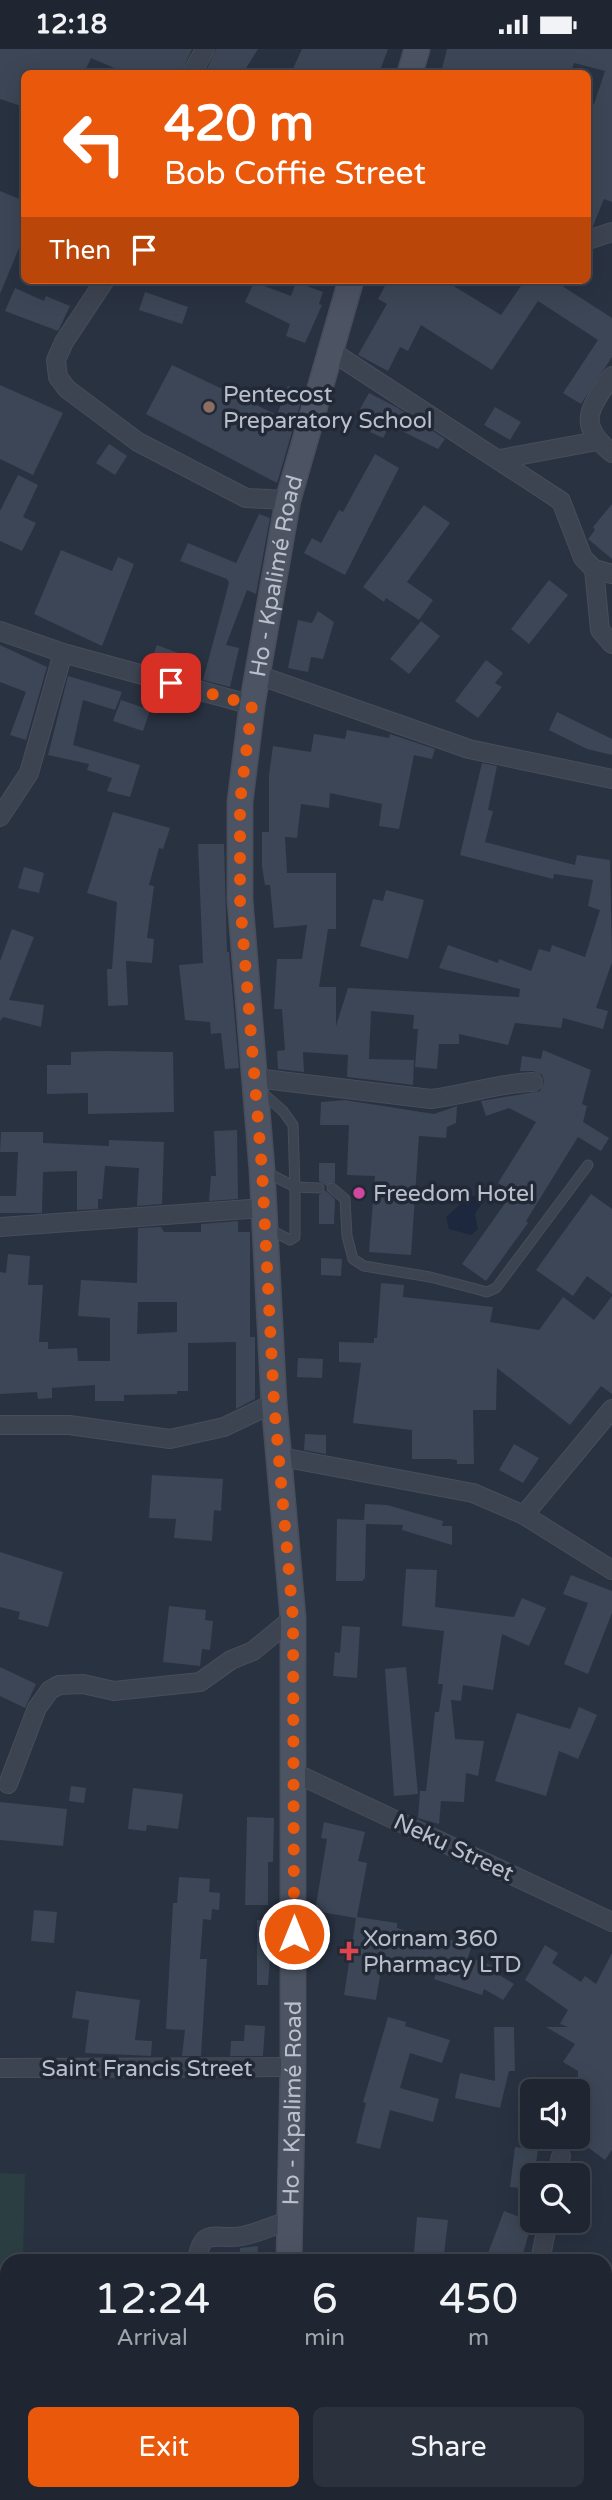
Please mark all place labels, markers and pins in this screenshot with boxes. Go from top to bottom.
place label: Pentecost Preparatory School [223,381,433,435]
marker: Pentecost Preparatory School [201,399,217,415]
pin [141,653,201,713]
place label: Freedom Hotel [373,1180,535,1208]
marker: Freedom Hotel [351,1185,367,1201]
place label: Xornam 360 Pharmacy LTD [363,1925,522,1979]
marker: Xornam 360 Pharmacy LTD [341,1943,357,1959]

